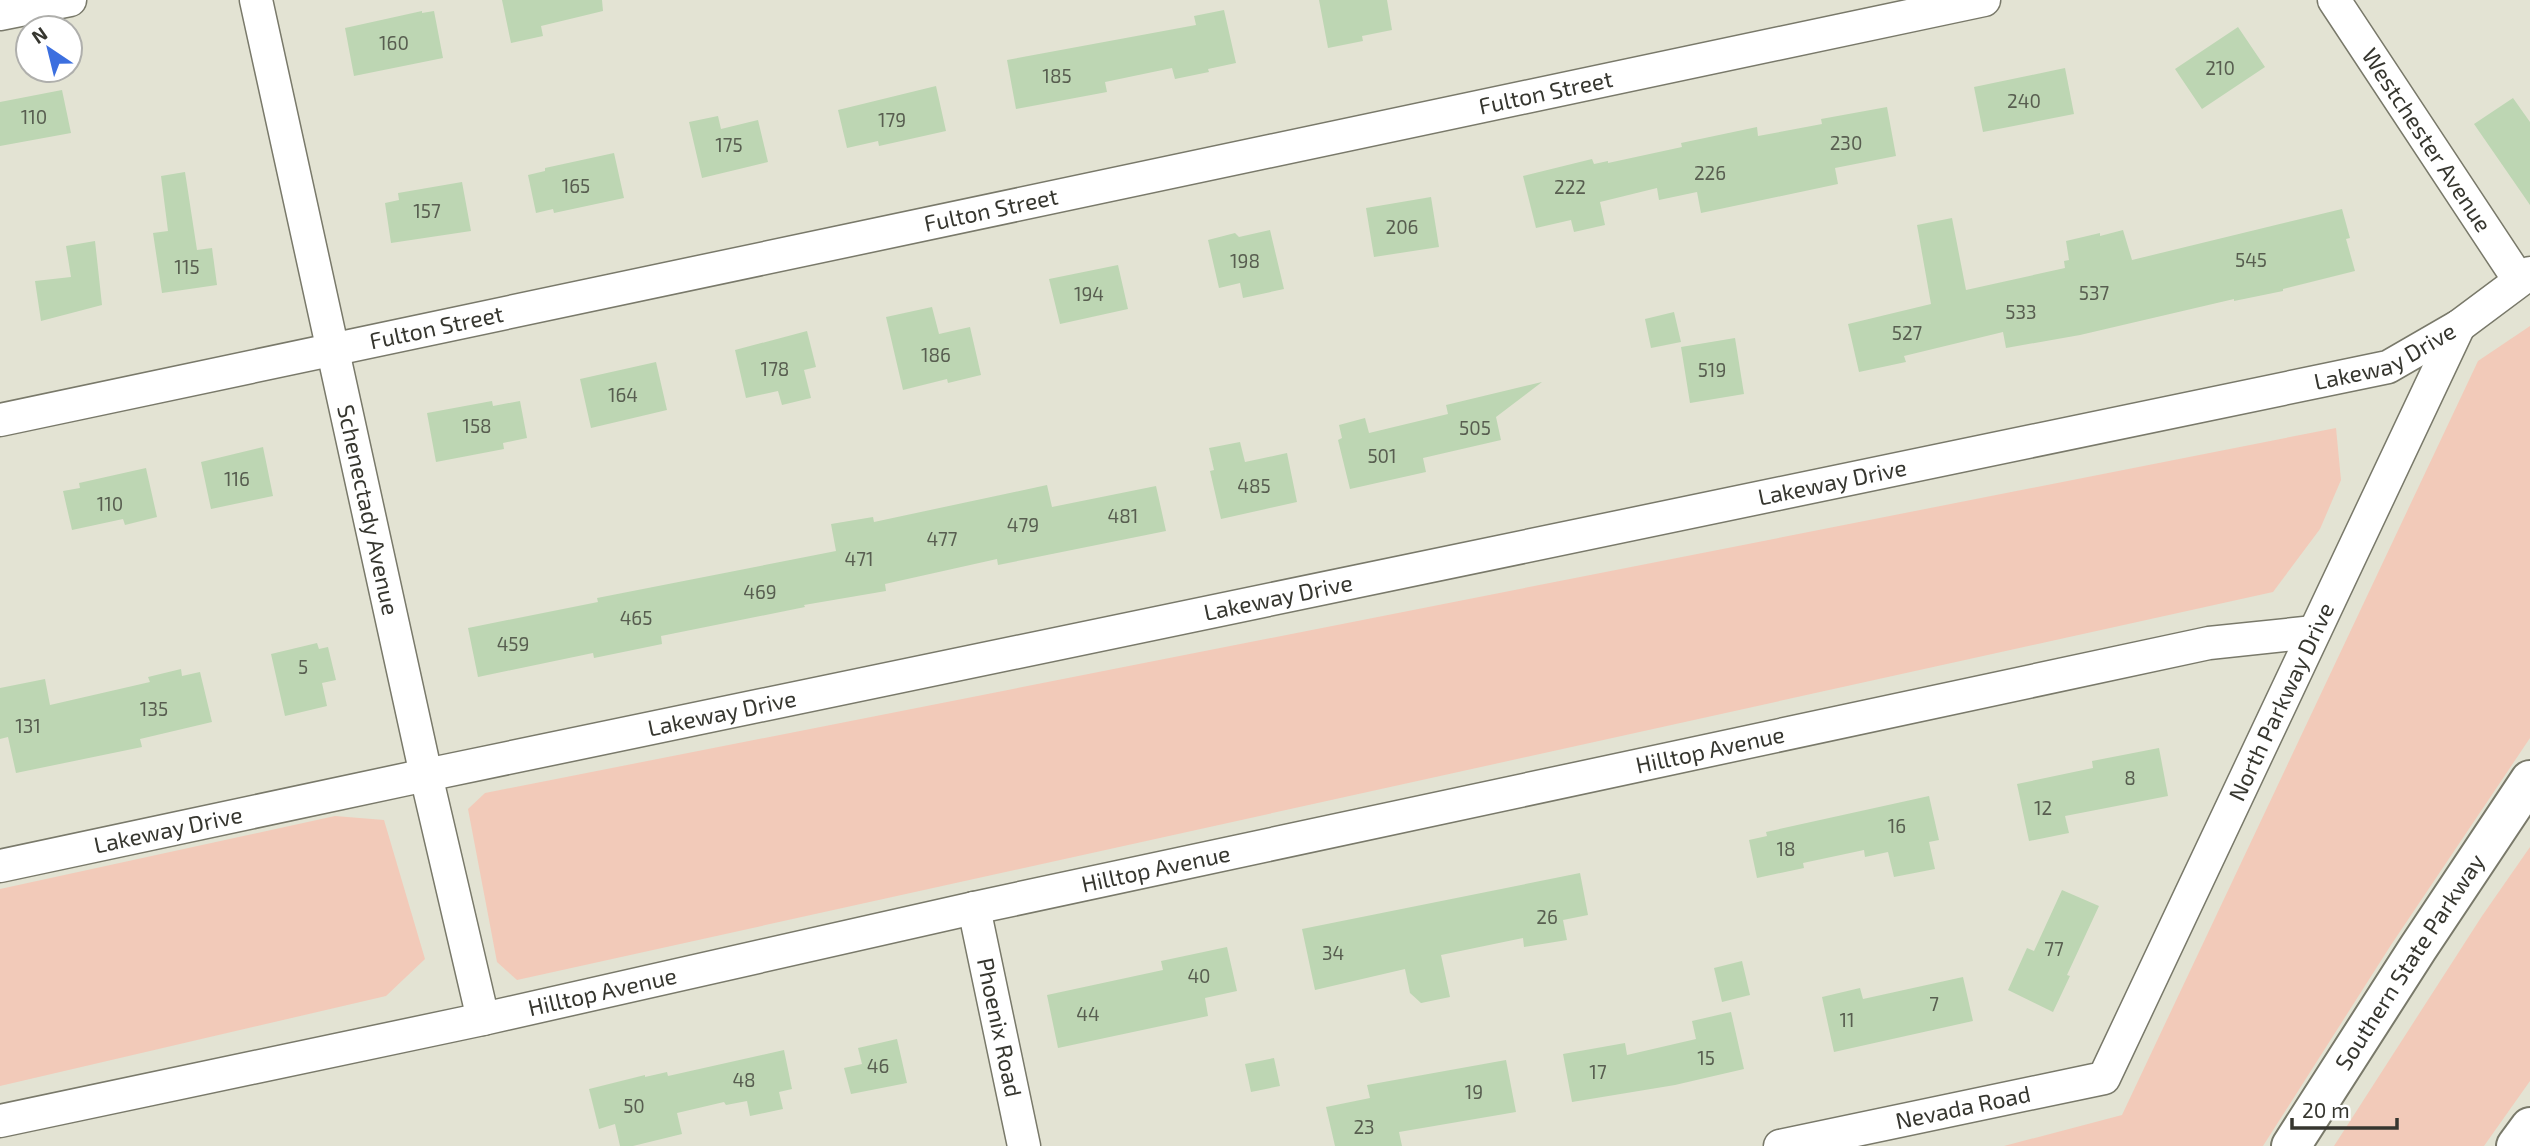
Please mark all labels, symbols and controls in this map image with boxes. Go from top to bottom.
north arrow [14,14,84,84]
text: N [27,21,51,48]
house number: 160 [379,31,409,54]
street label: Westchester Avenue [2357,42,2498,237]
house number: 210 [2205,56,2235,79]
house number: 185 [1042,64,1072,87]
street label: Fulton Street [1476,64,1615,120]
house number: 240 [2007,89,2041,112]
house number: 110 [21,105,47,128]
house number: 179 [878,108,906,131]
house number: 230 [1830,131,1862,154]
house number: 175 [715,133,743,156]
house number: 226 [1694,161,1726,184]
house number: 165 [562,174,590,197]
house number: 222 [1554,175,1586,198]
street label: Fulton Street [921,181,1061,237]
house number: 157 [413,199,441,222]
house number: 206 [1385,215,1419,238]
house number: 545 [2235,248,2267,271]
house number: 198 [1230,249,1260,272]
house number: 115 [174,255,200,278]
house number: 537 [2079,281,2110,304]
house number: 194 [1074,282,1104,305]
street label: Fulton Street [367,299,506,354]
house number: 533 [2005,300,2037,323]
street label: Lakeway Drive [2311,316,2460,395]
house number: 527 [1892,321,1923,344]
house number: 186 [921,343,951,366]
house number: 178 [761,357,789,380]
house number: 519 [1698,358,1726,381]
house number: 164 [608,383,638,406]
street label: Schenectady Avenue [332,402,406,618]
house number: 158 [462,414,492,437]
house number: 505 [1459,416,1491,439]
house number: 501 [1367,444,1397,467]
street label: Lakeway Drive [1755,452,1909,511]
house number: 116 [224,467,250,490]
house number: 485 [1237,474,1271,497]
house number: 110 [97,492,123,515]
house number: 481 [1108,504,1138,527]
house number: 479 [1007,513,1039,536]
house number: 477 [926,527,958,550]
house number: 471 [845,547,873,570]
street label: Lakeway Drive [1201,568,1355,626]
house number: 469 [743,580,777,603]
street label: North Parkway Drive [2222,598,2339,805]
house number: 465 [620,606,652,629]
house number: 459 [497,632,529,655]
house number: 5 [298,655,308,678]
street label: Lakeway Drive [645,683,799,742]
house number: 135 [140,697,168,720]
house number: 131 [15,714,41,737]
street label: Hilltop Avenue [1633,719,1787,779]
house number: 8 [2124,766,2136,789]
house number: 12 [2034,796,2052,819]
street label: Lakeway Drive [91,800,245,859]
house number: 16 [1888,814,1906,837]
house number: 18 [1776,837,1796,860]
street label: Hilltop Avenue [1079,838,1233,898]
street label: Southern State Parkway [2328,848,2490,1075]
house number: 26 [1536,905,1558,928]
house number: 77 [2044,937,2064,960]
house number: 34 [1322,941,1344,964]
street label: Phoenix Road [972,955,1028,1099]
street label: Hilltop Avenue [525,961,679,1021]
house number: 40 [1187,964,1211,987]
house number: 7 [1929,992,1939,1015]
house number: 44 [1076,1002,1100,1025]
house number: 11 [1839,1008,1855,1031]
house number: 15 [1697,1046,1715,1069]
house number: 46 [867,1054,889,1077]
house number: 17 [1589,1060,1607,1083]
house number: 48 [732,1068,756,1091]
street label: Nevada Road [1893,1079,2033,1134]
house number: 19 [1465,1080,1483,1103]
scale bar [2292,1086,2397,1130]
house number: 50 [623,1094,645,1117]
text: 20 m [2302,1097,2350,1122]
house number: 23 [1353,1115,1375,1138]

